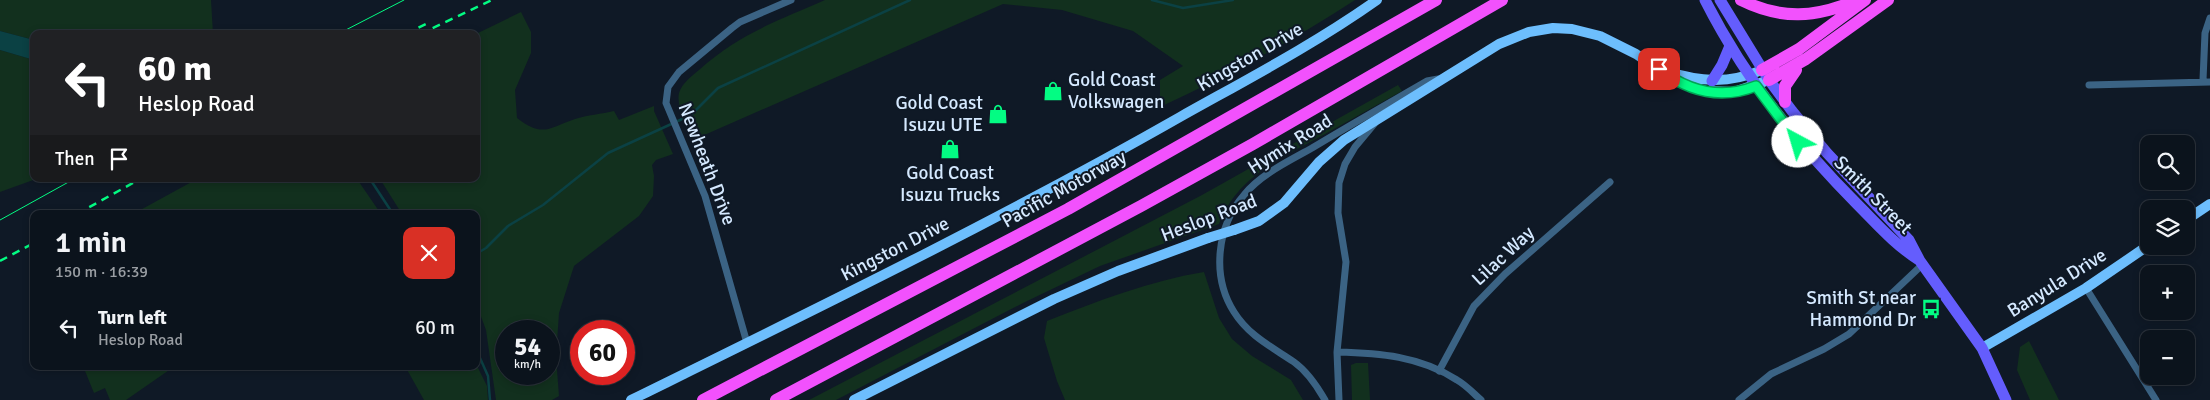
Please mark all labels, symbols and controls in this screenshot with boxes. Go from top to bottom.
street label: Kingston Drive [1193,17,1307,97]
text: 60 m [138,47,212,90]
pin [1638,48,1680,90]
icon: left [55,50,120,115]
icon: arrive [1645,55,1673,83]
place label: Gold Coast Volkswagen [1068,68,1164,114]
shop icon: Gold Coast Volkswagen [1042,80,1064,102]
text: Heslop Road [138,90,255,117]
place label: Gold Coast Isuzu UTE [895,91,983,137]
street label: Newheath Drive [673,100,741,228]
shop icon: Gold Coast Isuzu UTE [987,103,1009,125]
street label: Hymix Road [1243,109,1337,179]
position arrow [1771,115,1823,167]
map controls [2140,135,2195,385]
button: search [2140,135,2195,190]
shop icon: Gold Coast Isuzu Trucks [939,138,961,160]
icon: arrive [105,145,133,173]
street label: Pacific Motorway [997,145,1131,233]
text: Then [55,147,95,171]
street label: Smith Street [1829,151,1918,240]
place label: Gold Coast Isuzu Trucks [900,161,1000,207]
street label: Heslop Road [1158,189,1260,247]
button: layers [2140,200,2195,255]
street label: Kingston Drive [837,211,953,287]
street label: Lilac Way [1467,221,1539,291]
text: 1 min [55,224,127,261]
button: close [403,227,455,279]
street label: Banyula Drive [2003,243,2111,323]
text: 150 m · 16:39 [55,262,148,282]
button: + [2140,265,2195,320]
place label: Smith St near Hammond Dr [1806,286,1916,332]
bus stop icon: Smith St near Hammond Dr [1920,298,1942,320]
text: Turn left [98,306,167,330]
icon: left [55,314,83,342]
text: 60 m [415,316,455,340]
speed limit sign: 60 [570,320,635,385]
text: Heslop Road [98,330,183,350]
button: − [2140,330,2195,385]
text: 54 [514,331,541,362]
text: km/h [514,357,541,372]

